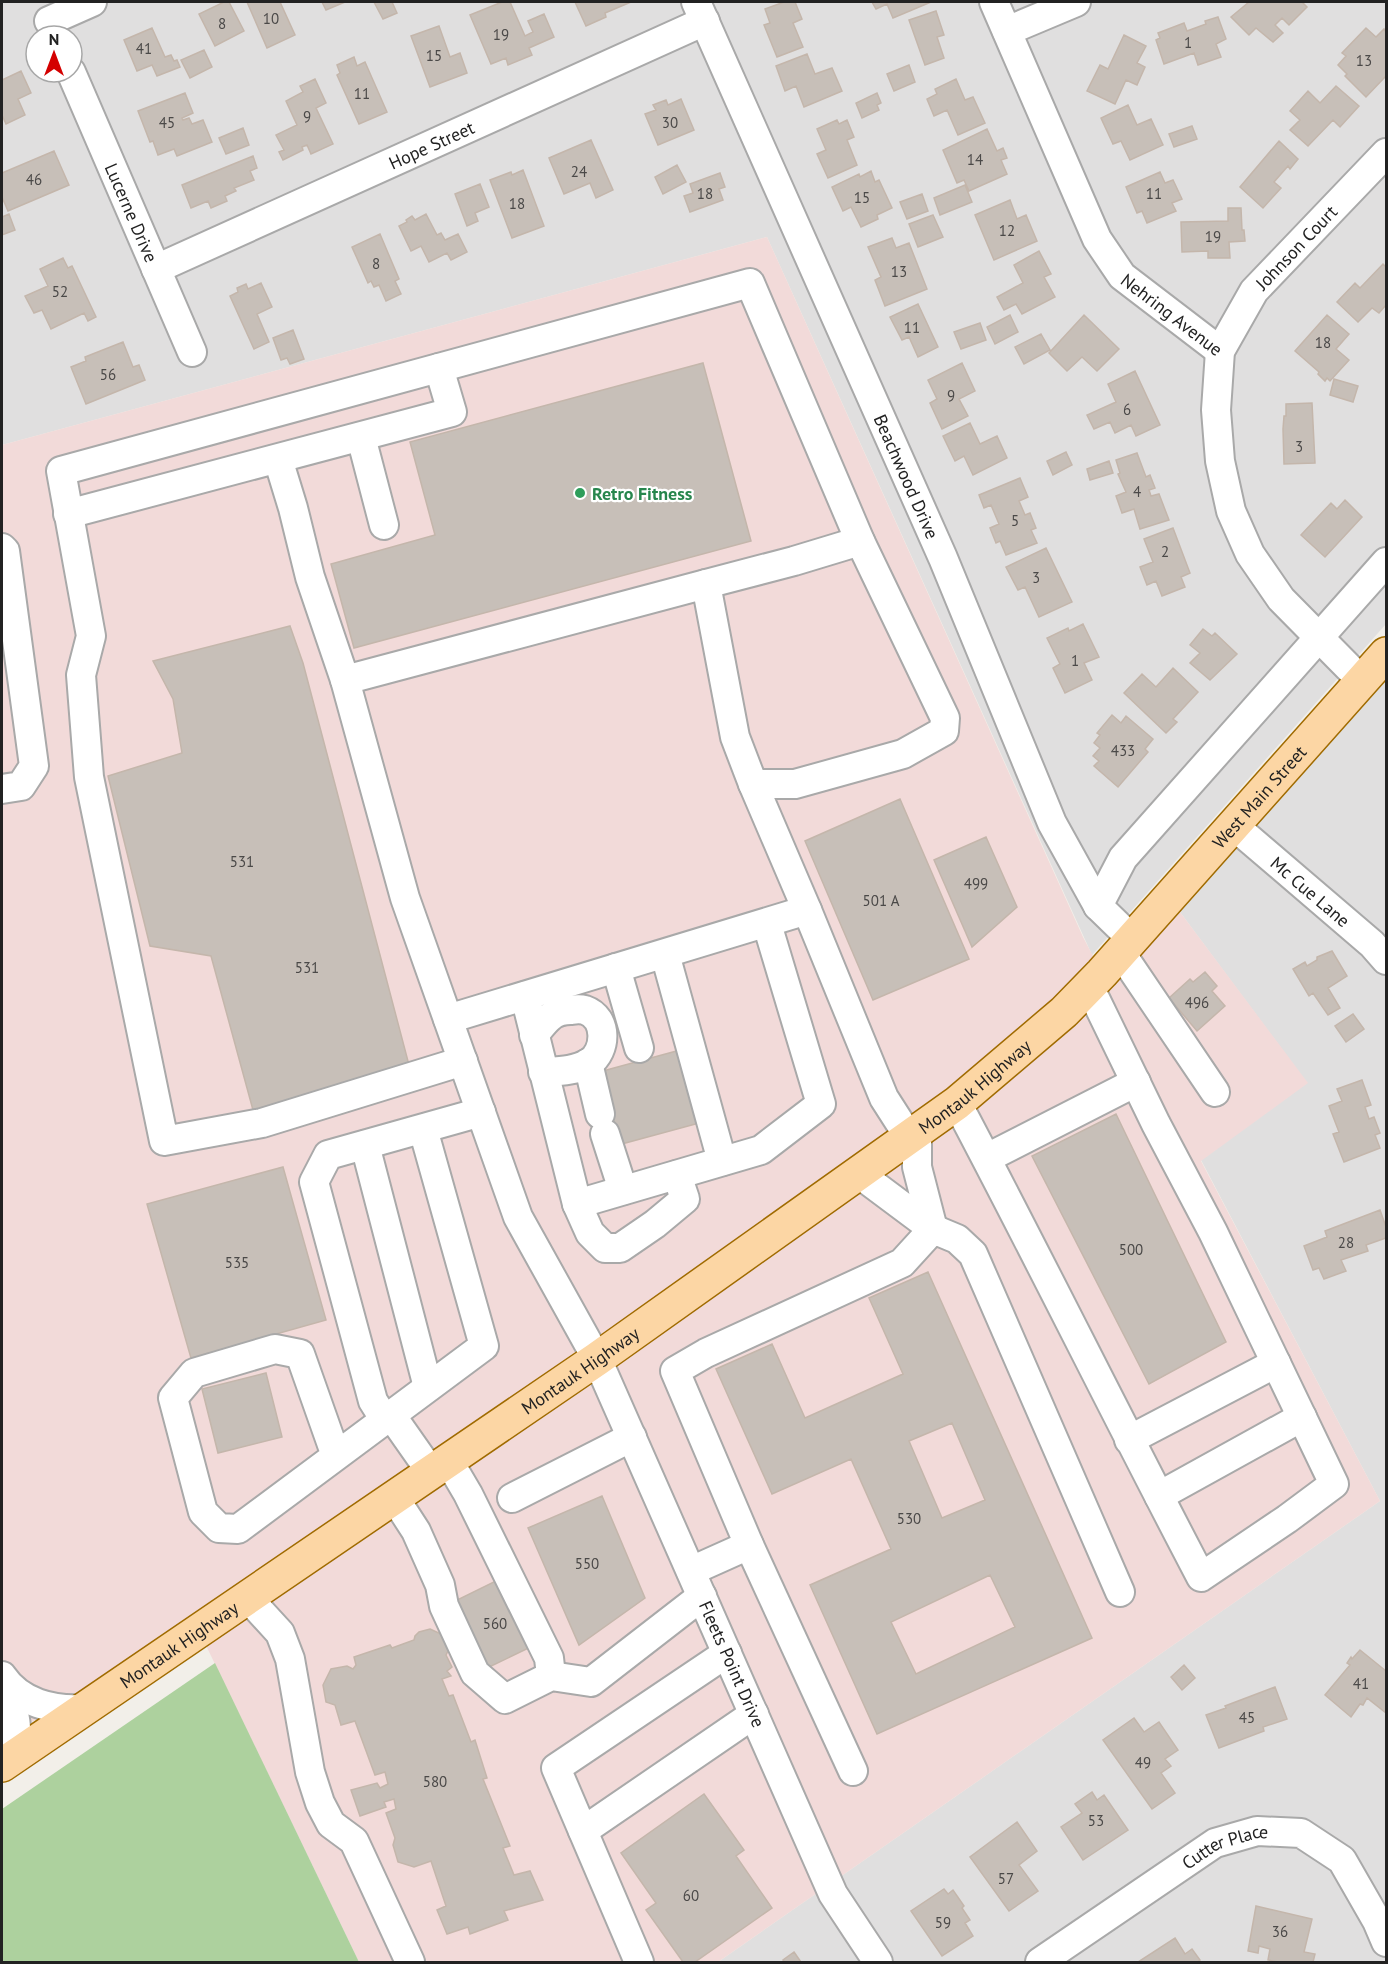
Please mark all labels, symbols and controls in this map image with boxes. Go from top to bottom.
house number: 10 [263,9,279,28]
house number: 8 [218,14,226,33]
north arrow [24,24,84,84]
house number: 19 [493,25,509,44]
text: N [49,29,59,49]
house number: 1 [1184,33,1192,52]
house number: 41 [136,39,152,58]
house number: 15 [426,46,442,65]
house number: 13 [1356,51,1372,70]
house number: 11 [354,84,370,103]
house number: 9 [303,107,311,126]
house number: 45 [159,113,175,132]
house number: 30 [662,113,678,132]
street label: Hope Street [385,115,478,174]
house number: 14 [967,150,983,169]
street label: Lucerne Drive [100,159,163,266]
house number: 24 [571,162,587,181]
house number: 46 [26,170,42,189]
house number: 18 [697,184,713,203]
house number: 11 [1146,184,1162,203]
house number: 15 [854,188,870,207]
house number: 18 [509,194,525,213]
street label: Johnson Court [1249,200,1342,295]
house number: 12 [999,221,1015,240]
house number: 19 [1205,227,1221,246]
house number: 8 [372,254,380,273]
house number: 13 [891,262,907,281]
street label: Nehring Avenue [1116,268,1227,360]
house number: 52 [52,282,68,301]
house number: 11 [904,318,920,337]
house number: 18 [1315,333,1331,352]
house number: 56 [100,365,116,384]
house number: 9 [947,386,955,405]
house number: 6 [1123,400,1131,419]
street label: Beachwood Drive [869,410,944,542]
house number: 3 [1295,437,1303,456]
place label: Retro Fitness [592,482,693,505]
house number: 4 [1133,482,1141,501]
marker: Retro Fitness [573,486,587,500]
house number: 5 [1011,511,1019,530]
house number: 2 [1161,542,1169,561]
house number: 3 [1032,568,1040,587]
house number: 1 [1071,651,1079,670]
street label: West Main Street [1207,740,1311,853]
house number: 433 [1111,741,1135,760]
street label: Mc Cue Lane [1266,851,1355,932]
house number: 531 [230,852,254,871]
house number: 499 [964,874,988,893]
house number: 501 A [863,891,900,910]
house number: 531 [295,958,319,977]
house number: 496 [1185,993,1209,1012]
street label: Montauk Highway [913,1033,1036,1139]
house number: 28 [1338,1233,1354,1252]
house number: 500 [1119,1240,1143,1259]
house number: 535 [225,1253,249,1272]
street label: Montauk Highway [517,1321,644,1419]
house number: 530 [897,1509,921,1528]
house number: 550 [575,1554,599,1573]
street label: Montauk Highway [115,1596,243,1693]
street label: Fleets Point Drive [694,1597,770,1731]
house number: 560 [483,1614,507,1633]
house number: 41 [1353,1674,1369,1693]
house number: 45 [1239,1708,1255,1727]
house number: 49 [1135,1753,1151,1772]
house number: 580 [423,1772,447,1791]
house number: 53 [1088,1811,1104,1830]
street label: Cutter Place [1177,1819,1269,1874]
house number: 57 [998,1869,1014,1888]
house number: 60 [683,1886,699,1905]
house number: 59 [935,1913,951,1932]
house number: 36 [1272,1922,1288,1941]

